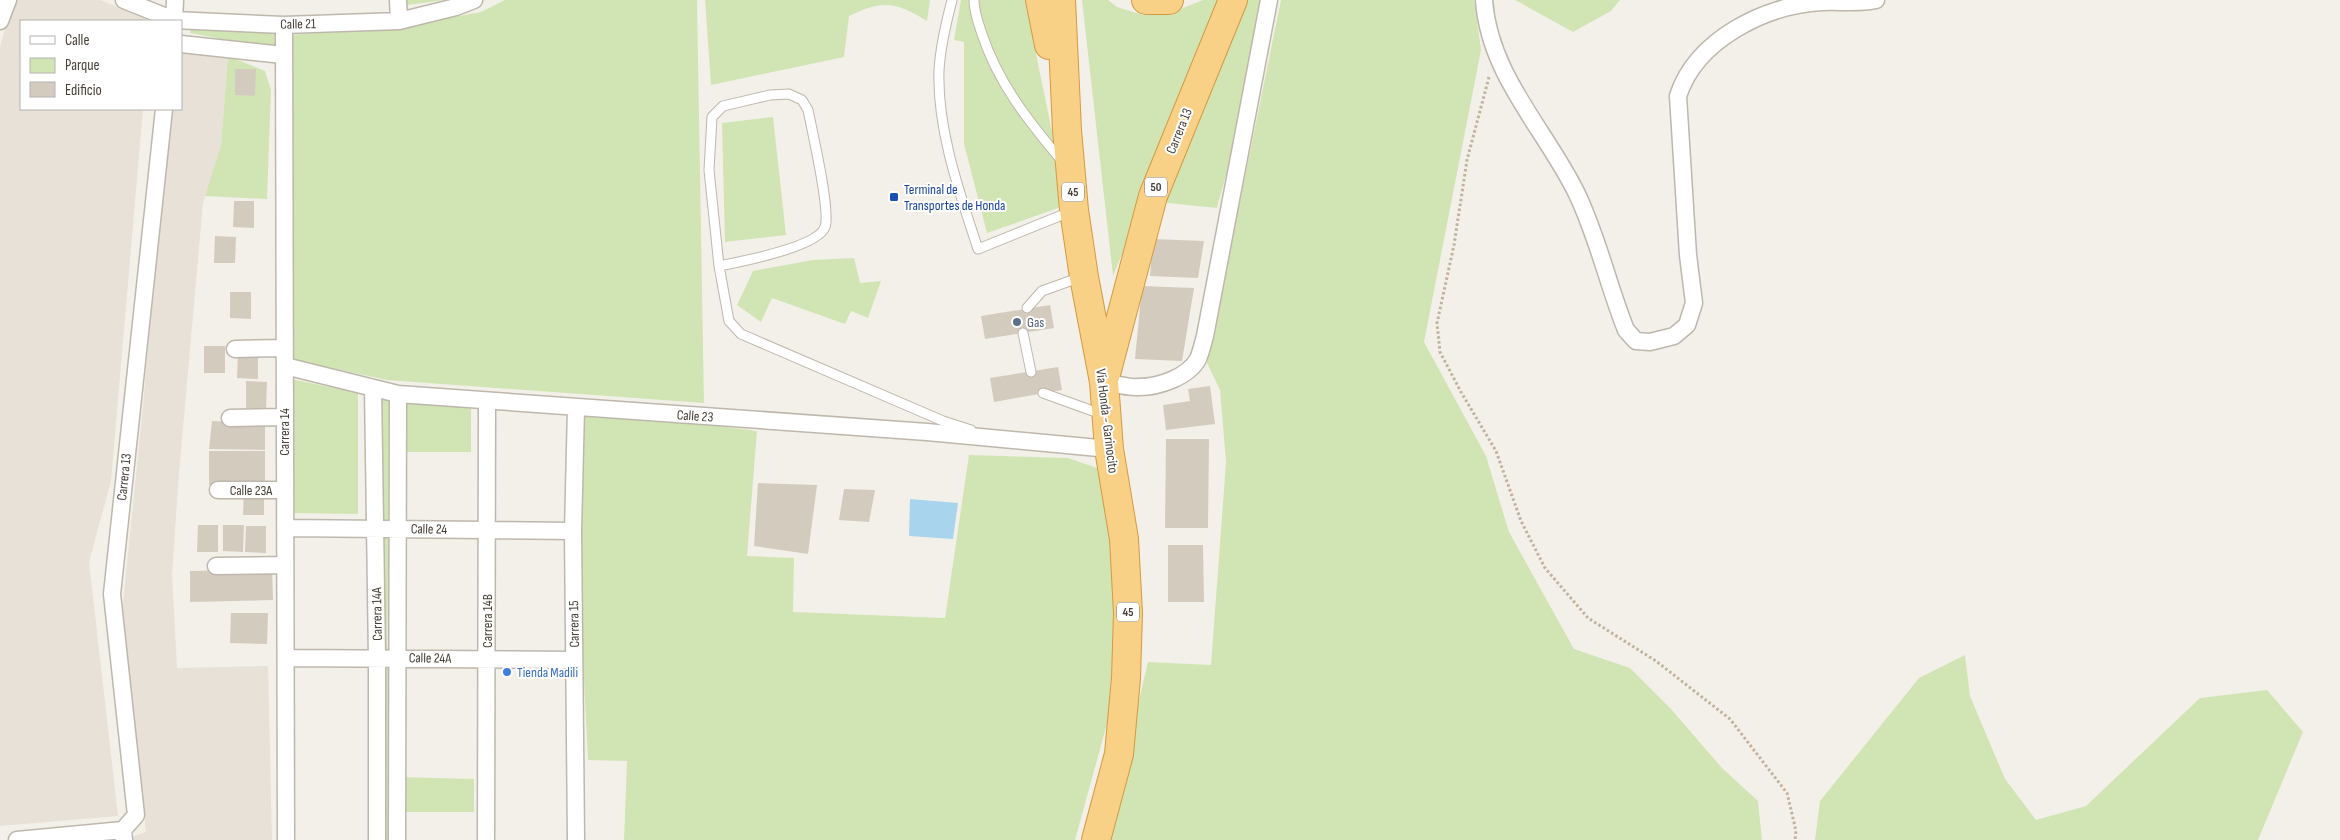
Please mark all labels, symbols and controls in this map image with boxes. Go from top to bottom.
street label: Calle 21 [280,15,316,33]
legend [20,20,182,110]
text: Calle [65,31,89,50]
text: Parque [65,56,100,75]
text: Edificio [65,81,102,100]
street label: Carrera 13 [1162,106,1196,156]
road number: 50 [1145,178,1167,196]
place label: Terminal de Transportes de Honda [904,181,1006,214]
road number: 45 [1062,182,1084,202]
marker: Terminal de Transportes de Honda [888,191,900,203]
place label: Gas [1027,314,1044,331]
marker: Gas [1011,316,1023,328]
street label: Vía Honda - Garinocito [1092,368,1122,474]
street label: Calle 23 [676,406,714,426]
street label: Carrera 14 [276,408,293,456]
street label: Carrera 13 [113,452,135,502]
street label: Calle 23A [230,482,273,499]
street label: Calle 24 [411,520,448,538]
street label: Carrera 14A [368,586,386,641]
street label: Carrera 14B [479,594,496,648]
street label: Carrera 15 [565,600,583,648]
road number: 45 [1117,602,1139,622]
street label: Calle 24A [409,649,452,667]
place label: Tienda Madili [517,664,578,681]
marker: Tienda Madili [501,666,513,678]

